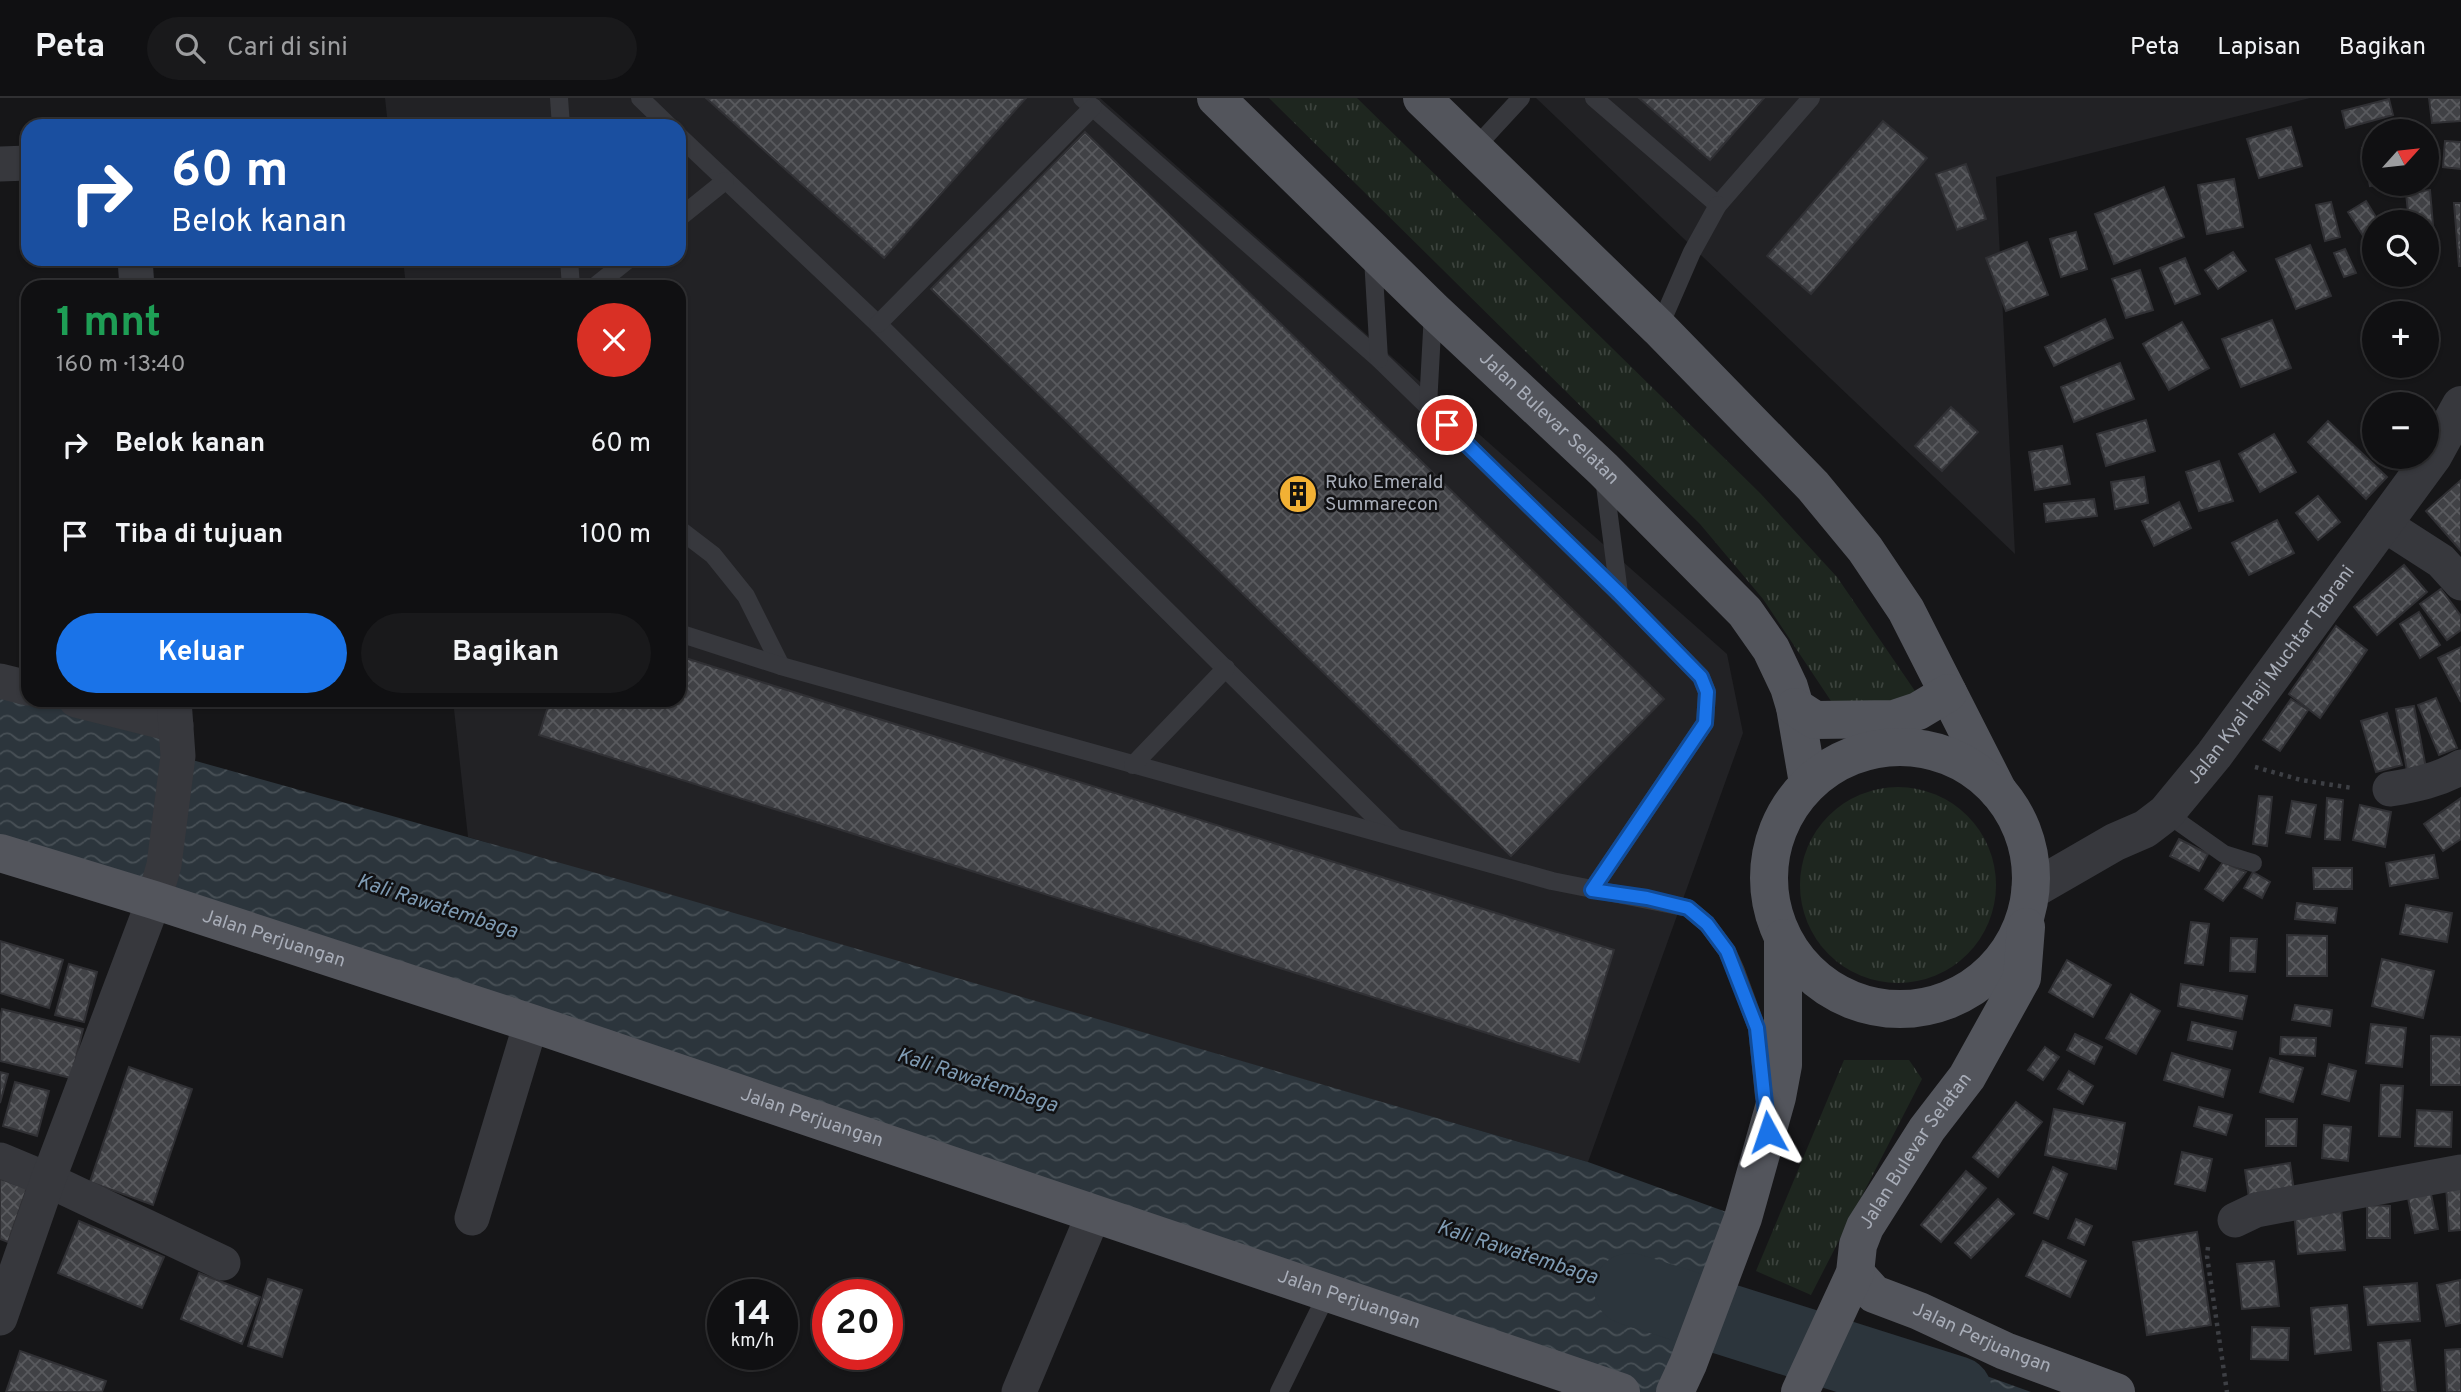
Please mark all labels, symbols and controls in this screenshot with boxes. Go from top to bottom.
search box [147,17,637,80]
text: Peta [35,27,105,69]
icon: search [171,29,209,67]
text: Cari di sini [227,32,348,65]
text: Peta [2130,33,2179,63]
text: Lapisan [2217,33,2301,63]
text: Bagikan [2339,33,2426,63]
north arrow [2362,119,2440,196]
map controls [2362,119,2439,469]
text: 60 m [171,142,289,204]
icon: right [56,147,147,238]
text: Belok kanan [171,203,347,243]
button: search [2362,210,2439,287]
text: 1 mnt [56,298,161,351]
button: + [2362,301,2439,378]
button: close [577,303,651,377]
street label: Jalan Bulevar Selatan [1473,347,1624,490]
text: 160 m · 13:40 [56,351,185,380]
button: − [2362,392,2439,469]
pin [1417,395,1477,455]
icon: arrive [1428,406,1466,444]
icon: right [56,426,94,464]
text: Belok kanan [115,428,265,461]
text: 60 m [591,428,651,461]
place label: Ruko Emerald Summarecon [1325,471,1443,517]
building icon: Ruko Emerald Summarecon [1277,473,1319,515]
icon: arrive [56,517,94,555]
text: Tiba di tujuan [115,519,283,552]
text: 100 m [580,519,651,552]
street label: Jalan Kyai Haji Muchtar Tabrani [2183,561,2361,789]
button: Keluar [56,613,347,693]
button: Bagikan [361,613,651,693]
water label: Kali Rawatembaga [353,868,521,946]
street label: Jalan Perjuangan [199,905,348,974]
water label: Kali Rawatembaga [893,1042,1061,1120]
street label: Jalan Bulevar Selatan [1855,1068,1978,1234]
street label: Jalan Perjuangan [737,1083,886,1153]
position arrow [1731,1095,1805,1169]
water label: Kali Rawatembaga [1433,1214,1601,1292]
street label: Jalan Perjuangan [1274,1265,1423,1335]
speed limit sign: 20 [812,1279,903,1370]
text: 14 [734,1293,771,1337]
street label: Jalan Perjuangan [1909,1298,2055,1379]
text: km/h [731,1330,774,1353]

